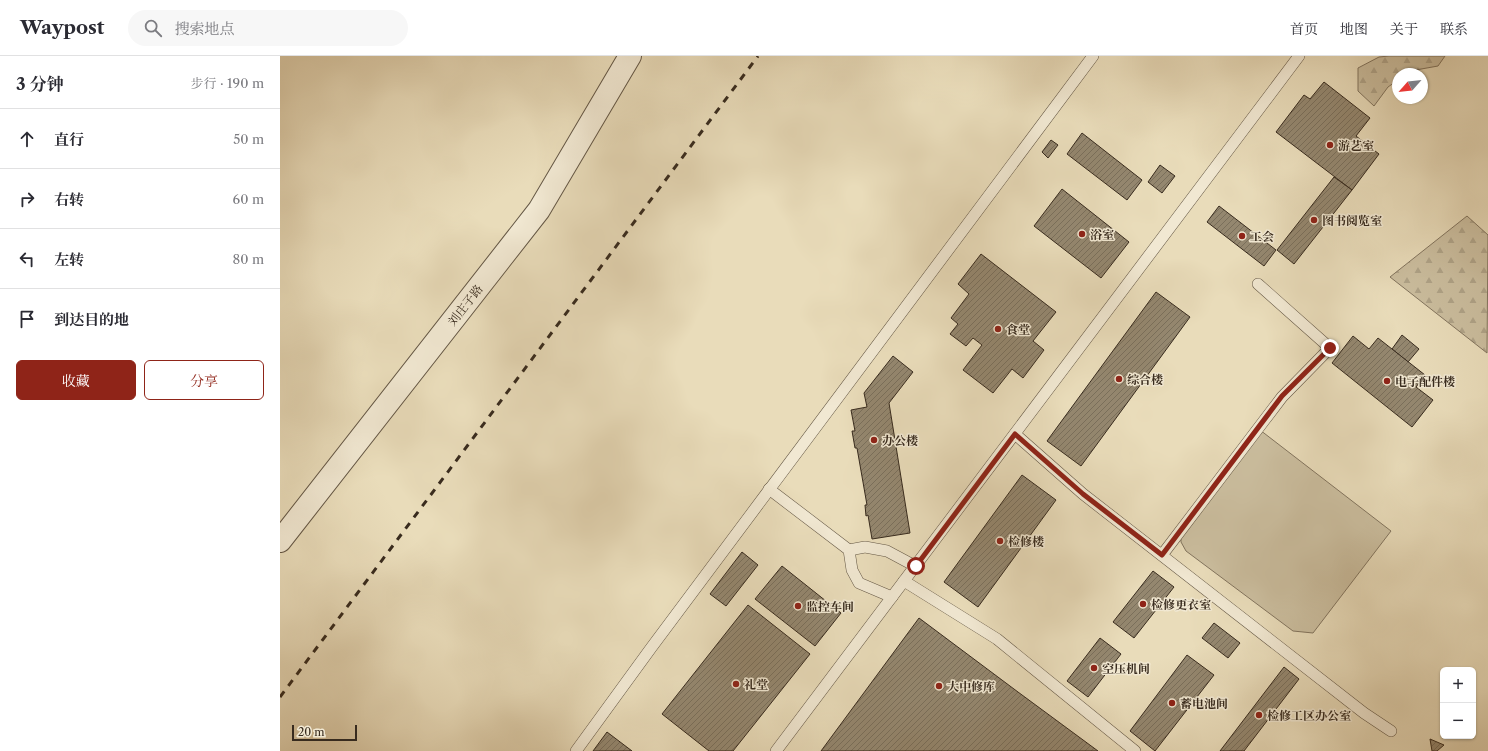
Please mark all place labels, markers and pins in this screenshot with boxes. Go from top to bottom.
place label: 游艺室 [1338,138,1374,153]
marker: 游艺室 [1325,140,1335,150]
place label: 图书阅览室 [1322,213,1382,228]
marker: 图书阅览室 [1309,215,1319,225]
place label: 浴室 [1090,227,1114,242]
marker: 浴室 [1077,229,1087,239]
place label: 工会 [1250,229,1274,244]
marker: 工会 [1237,231,1247,241]
place label: 食堂 [1006,322,1030,337]
marker: 食堂 [993,324,1003,334]
place label: 综合楼 [1127,372,1163,387]
marker: 综合楼 [1114,374,1124,384]
place label: 电子配件楼 [1395,374,1455,389]
marker: 电子配件楼 [1382,376,1392,386]
place label: 办公楼 [882,433,918,448]
marker: 办公楼 [869,435,879,445]
place label: 检修楼 [1008,534,1044,549]
marker: 检修楼 [995,536,1005,546]
place label: 检修更衣室 [1151,597,1211,612]
place label: 监控车间 [806,599,854,614]
marker: 检修更衣室 [1138,599,1148,609]
marker: 监控车间 [793,601,803,611]
place label: 空压机间 [1102,661,1150,676]
marker: 空压机间 [1089,663,1099,673]
place label: 礼堂 [744,677,768,692]
marker: 礼堂 [731,679,741,689]
place label: 大中修库 [947,679,995,694]
marker: 大中修库 [934,681,944,691]
place label: 蓄电池间 [1180,696,1228,711]
marker: 蓄电池间 [1167,698,1177,708]
place label: 检修工区办公室 [1267,708,1351,723]
marker: 检修工区办公室 [1254,710,1264,720]

